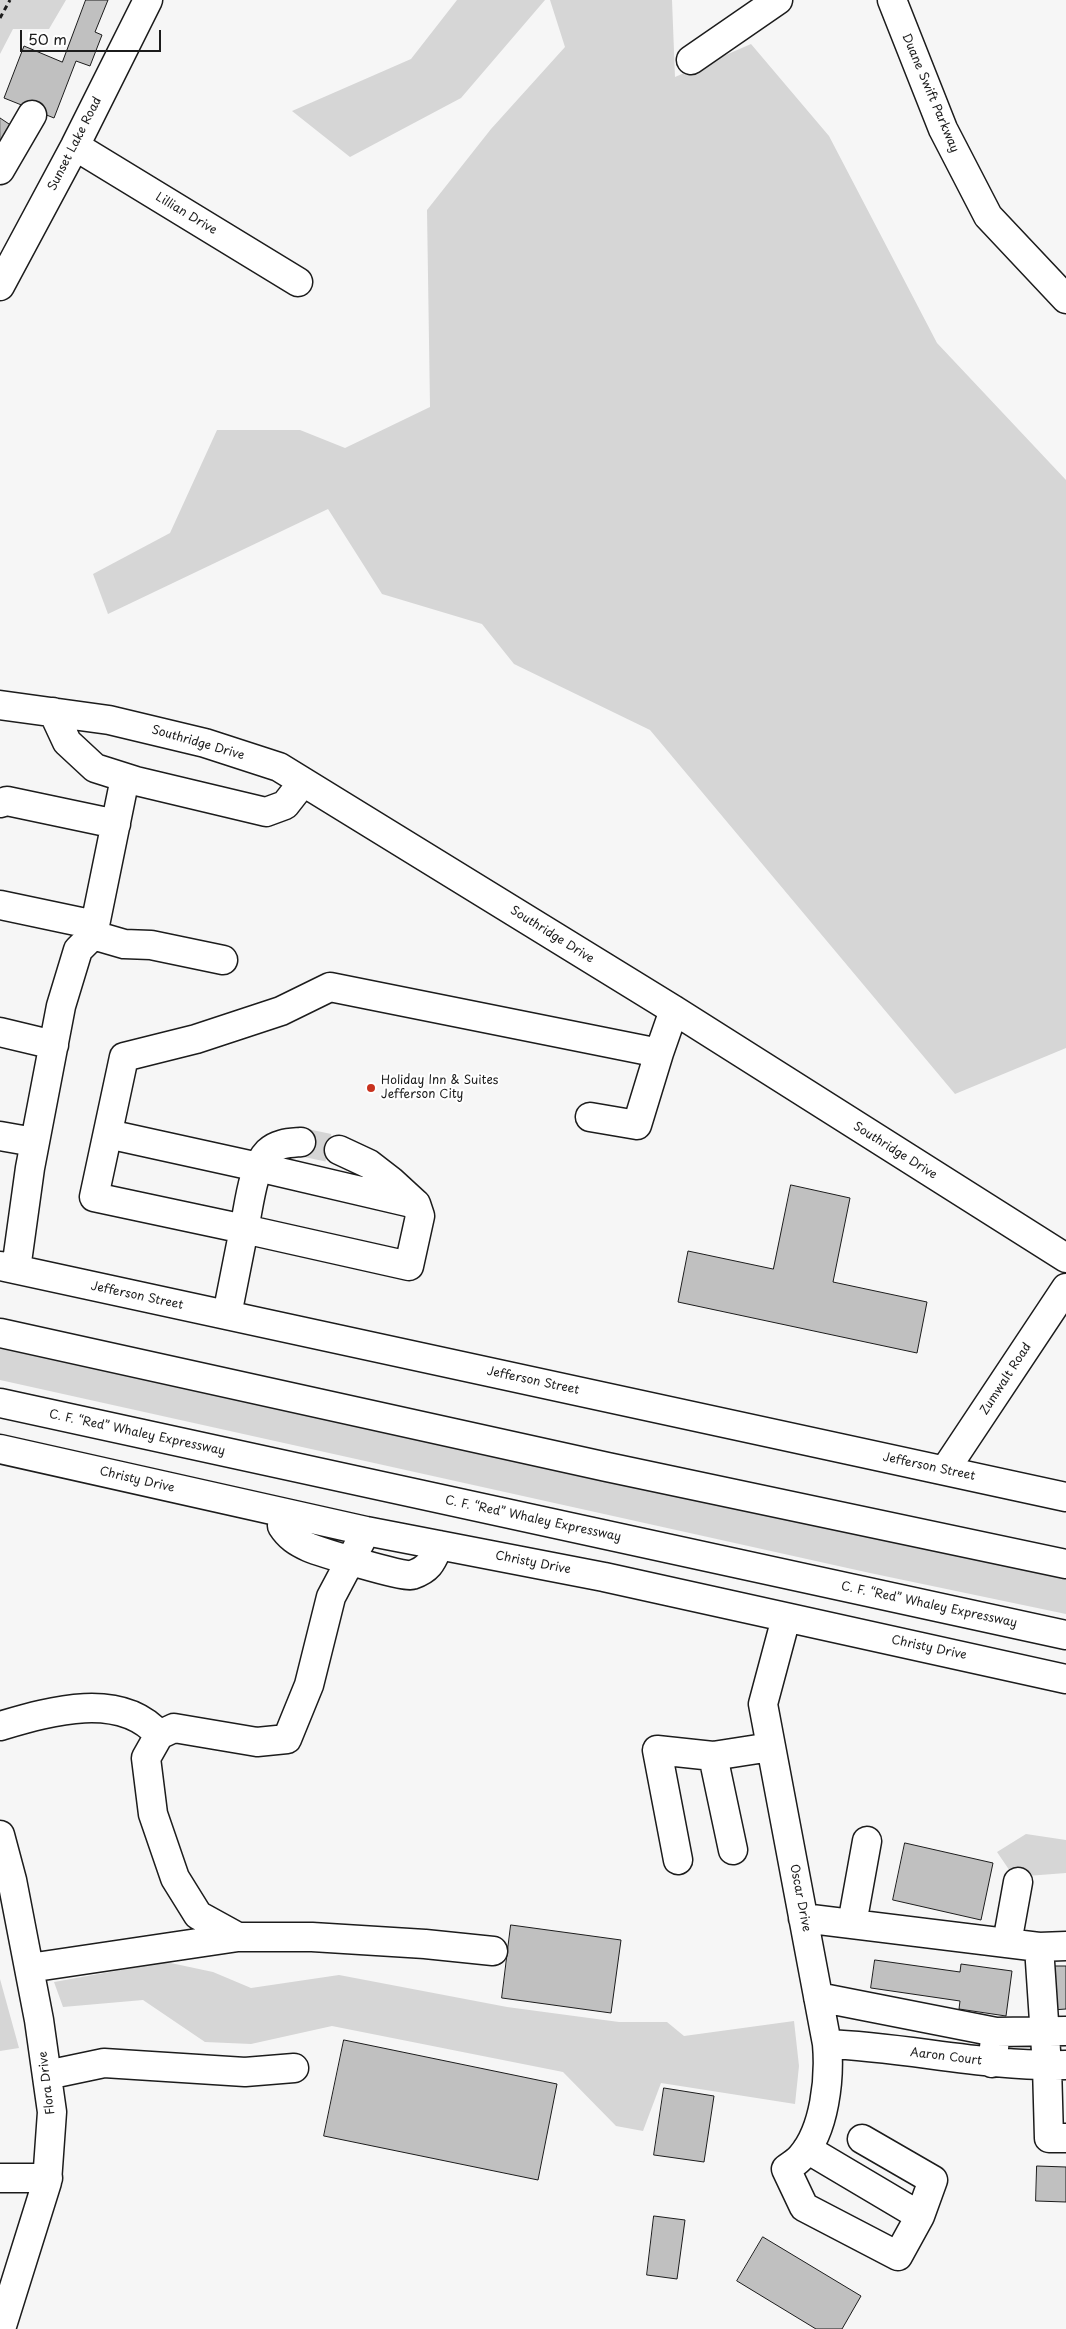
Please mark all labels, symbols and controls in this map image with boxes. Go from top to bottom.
scale bar [22,20,164,52]
text: 50 m [28,27,67,50]
street label: Duane Swift Parkway [898,31,962,155]
street label: Sunset Lake Road [45,95,105,193]
street label: Lillian Drive [153,190,219,238]
street label: Southridge Drive [150,723,246,763]
street label: Southridge Drive [507,903,597,967]
place label: Holiday Inn & Suites Jefferson City [381,1074,498,1102]
marker: Holiday Inn & Suites Jefferson City [365,1082,377,1094]
street label: Southridge Drive [850,1119,940,1183]
street label: Jefferson Street [90,1279,184,1313]
street label: Zumwalt Road [977,1340,1035,1418]
street label: Jefferson Street [486,1364,580,1398]
street label: C. F. “Red” Whaley Expressway [48,1407,226,1459]
street label: Jefferson Street [882,1450,976,1484]
street label: Christy Drive [98,1464,176,1496]
street label: C. F. “Red” Whaley Expressway [444,1493,622,1545]
street label: Christy Drive [494,1549,572,1577]
street label: C. F. “Red” Whaley Expressway [840,1579,1018,1631]
street label: Christy Drive [890,1633,968,1663]
street label: Oscar Drive [786,1863,814,1933]
street label: Aaron Court [909,2045,983,2069]
street label: Flora Drive [36,2051,58,2115]

